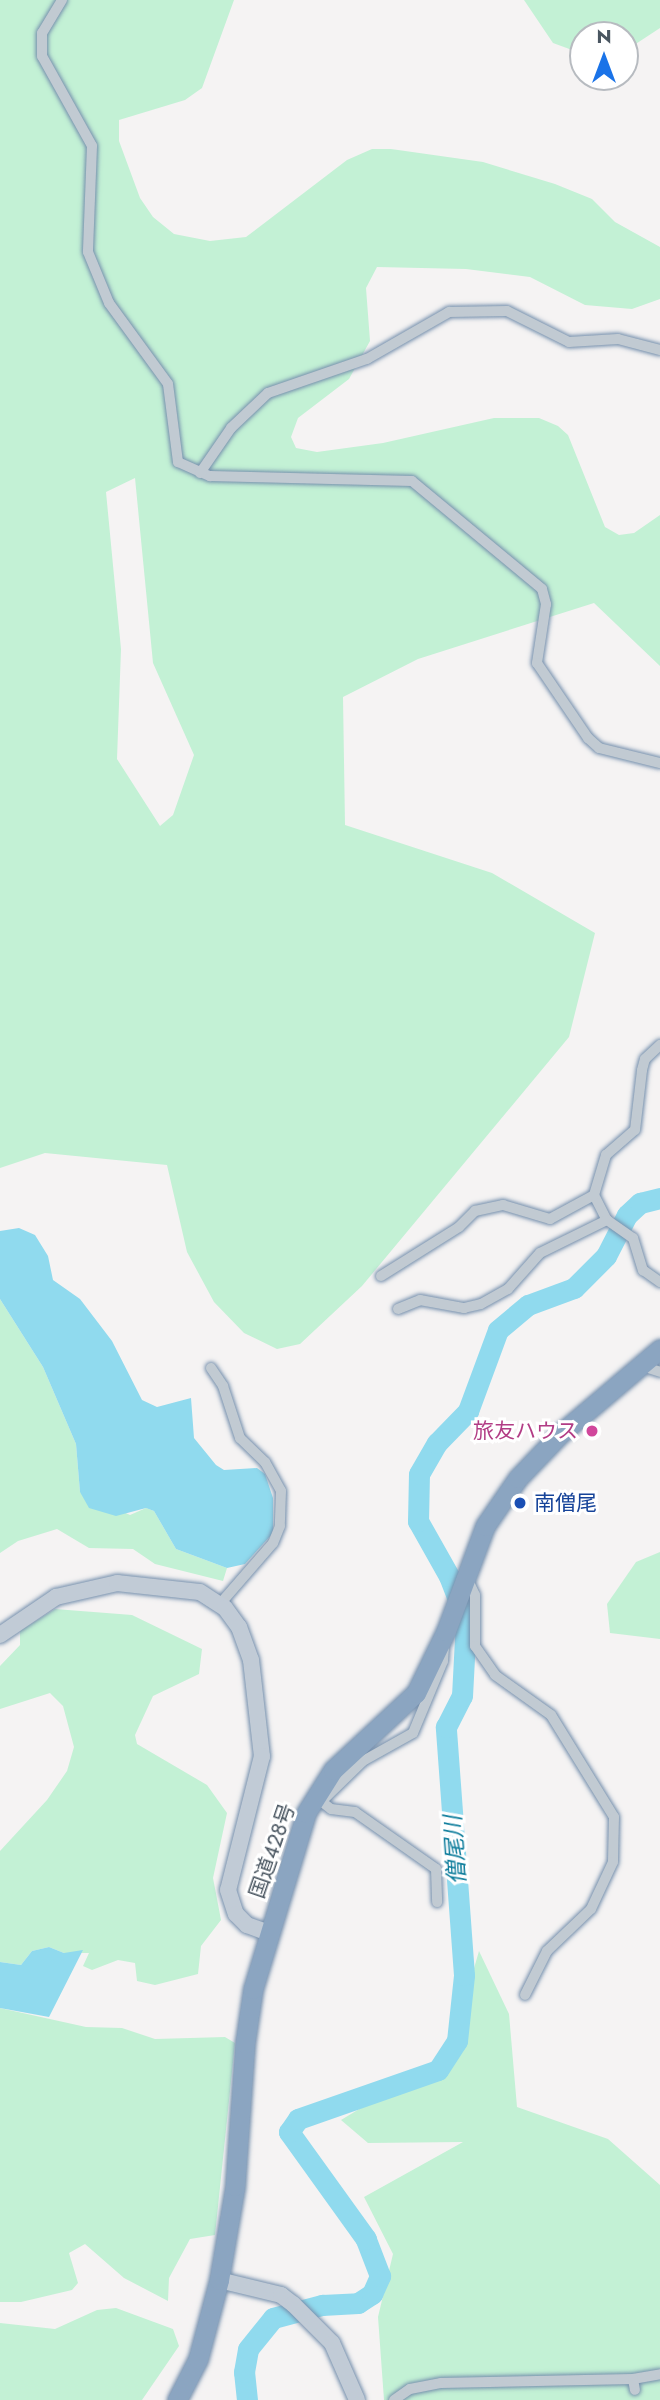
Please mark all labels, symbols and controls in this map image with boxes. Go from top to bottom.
north arrow [569,21,639,91]
text: N [596,23,612,50]
place label: 旅友ハウス [473,1418,578,1444]
marker: 旅友ハウス [584,1423,600,1439]
place label: 南僧尾 [534,1490,597,1516]
marker: 南僧尾 [512,1495,528,1511]
street label: 国道428号 [244,1800,300,1902]
water label: 僧尾川 [439,1815,471,1885]

